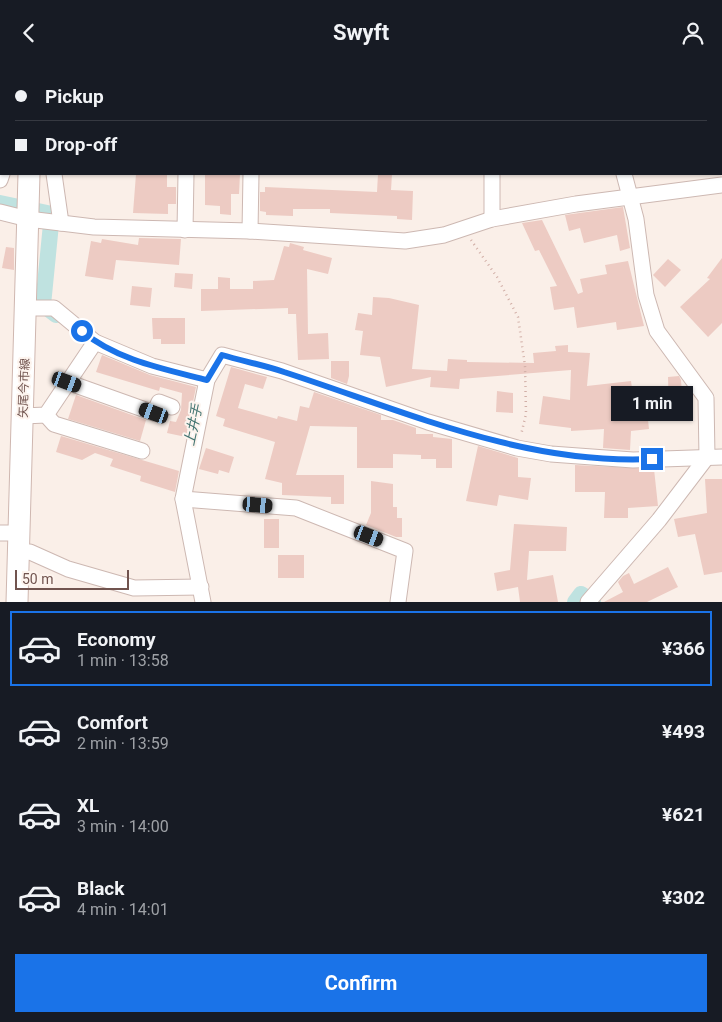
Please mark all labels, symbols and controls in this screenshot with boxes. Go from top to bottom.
icon: back [15,19,43,47]
icon: person [679,19,707,47]
text: Swyft [333,20,389,45]
text: Pickup [45,85,104,108]
text: Drop-off [45,133,117,156]
route start [71,320,93,342]
street label: 矢尾今市線 [16,358,32,418]
car [50,370,83,394]
callout: 1 min [611,387,693,421]
text: 1 min [632,394,672,413]
car [137,401,170,425]
water label: 上井手 [181,402,205,447]
route end [641,448,663,470]
car [242,496,273,514]
car [352,524,385,548]
scale bar [15,567,129,590]
text: 50 m [22,571,54,587]
icon: car [17,626,62,671]
text: Economy [77,628,156,651]
text: ¥366 [662,637,705,660]
text: 1 min · 13:58 [77,651,169,670]
icon: car [17,709,62,754]
text: Comfort [77,711,148,734]
text: ¥493 [662,720,705,743]
text: 2 min · 13:59 [77,734,169,753]
icon: car [17,792,62,837]
text: XL [77,794,99,817]
text: ¥621 [662,803,705,826]
text: 3 min · 14:00 [77,817,169,836]
icon: car [17,875,62,920]
text: Black [77,877,124,900]
text: ¥302 [662,886,705,909]
text: 4 min · 14:01 [77,900,169,919]
button: Confirm [15,954,707,1012]

